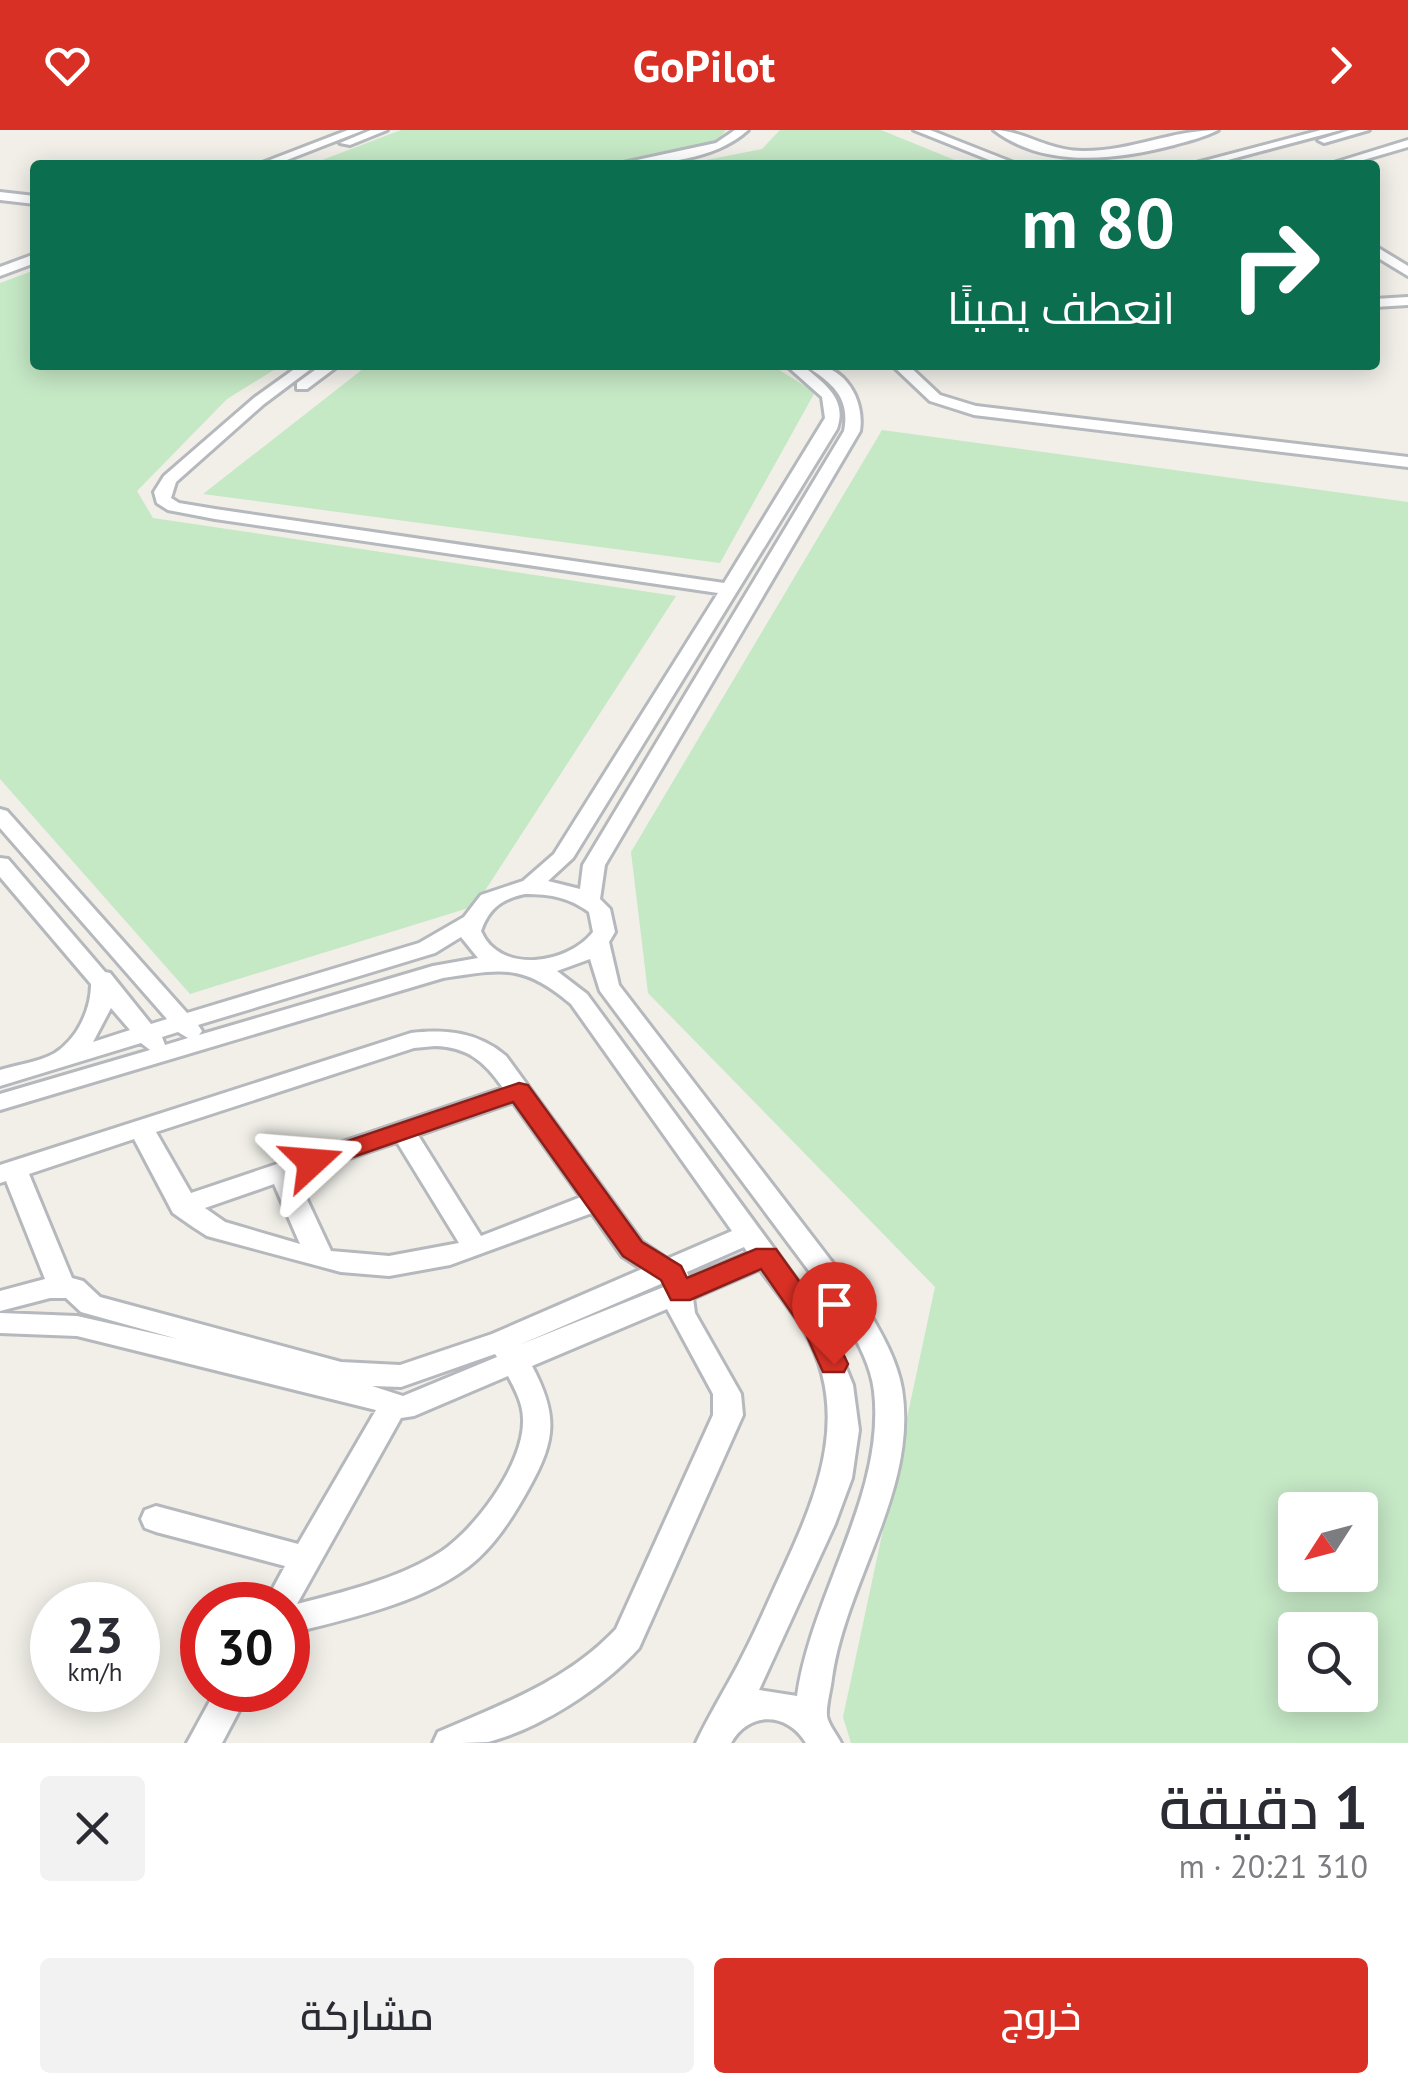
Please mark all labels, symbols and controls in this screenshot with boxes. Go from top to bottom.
text: GoPilot [633,36,775,94]
icon: heart [40,38,95,93]
icon: forward [1313,38,1368,93]
text: 80 m [1022,177,1175,267]
icon: right [1210,200,1340,330]
text: انعطف يمينًا [947,278,1175,336]
position arrow [260,1110,364,1214]
pin [792,1262,877,1365]
icon: arrive [807,1277,862,1332]
north arrow [1278,1492,1378,1592]
map controls [1278,1492,1378,1712]
speed limit sign: 30 [180,1582,310,1712]
text: 23 [67,1602,123,1667]
button: search [1278,1612,1378,1712]
text: km/h [68,1656,122,1688]
text: 1 دقيقة [1159,1768,1368,1846]
button: close [40,1776,145,1881]
text: 310 m · 20:21 [1179,1845,1368,1887]
button: مشاركة [40,1958,694,2073]
button: خروج [714,1958,1368,2073]

